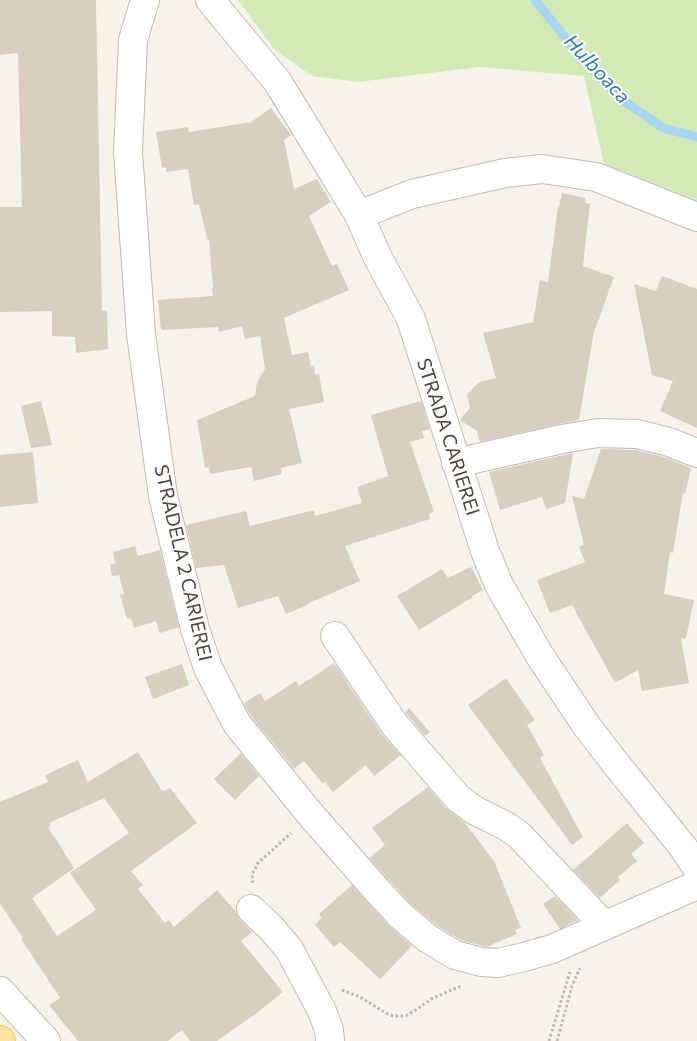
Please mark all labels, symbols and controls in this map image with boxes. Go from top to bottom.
water label: Hulboaca [559,29,635,109]
street label: STRADA CARIEREI [412,356,484,518]
street label: STRADELA 2 CARIEREI [149,463,217,663]

